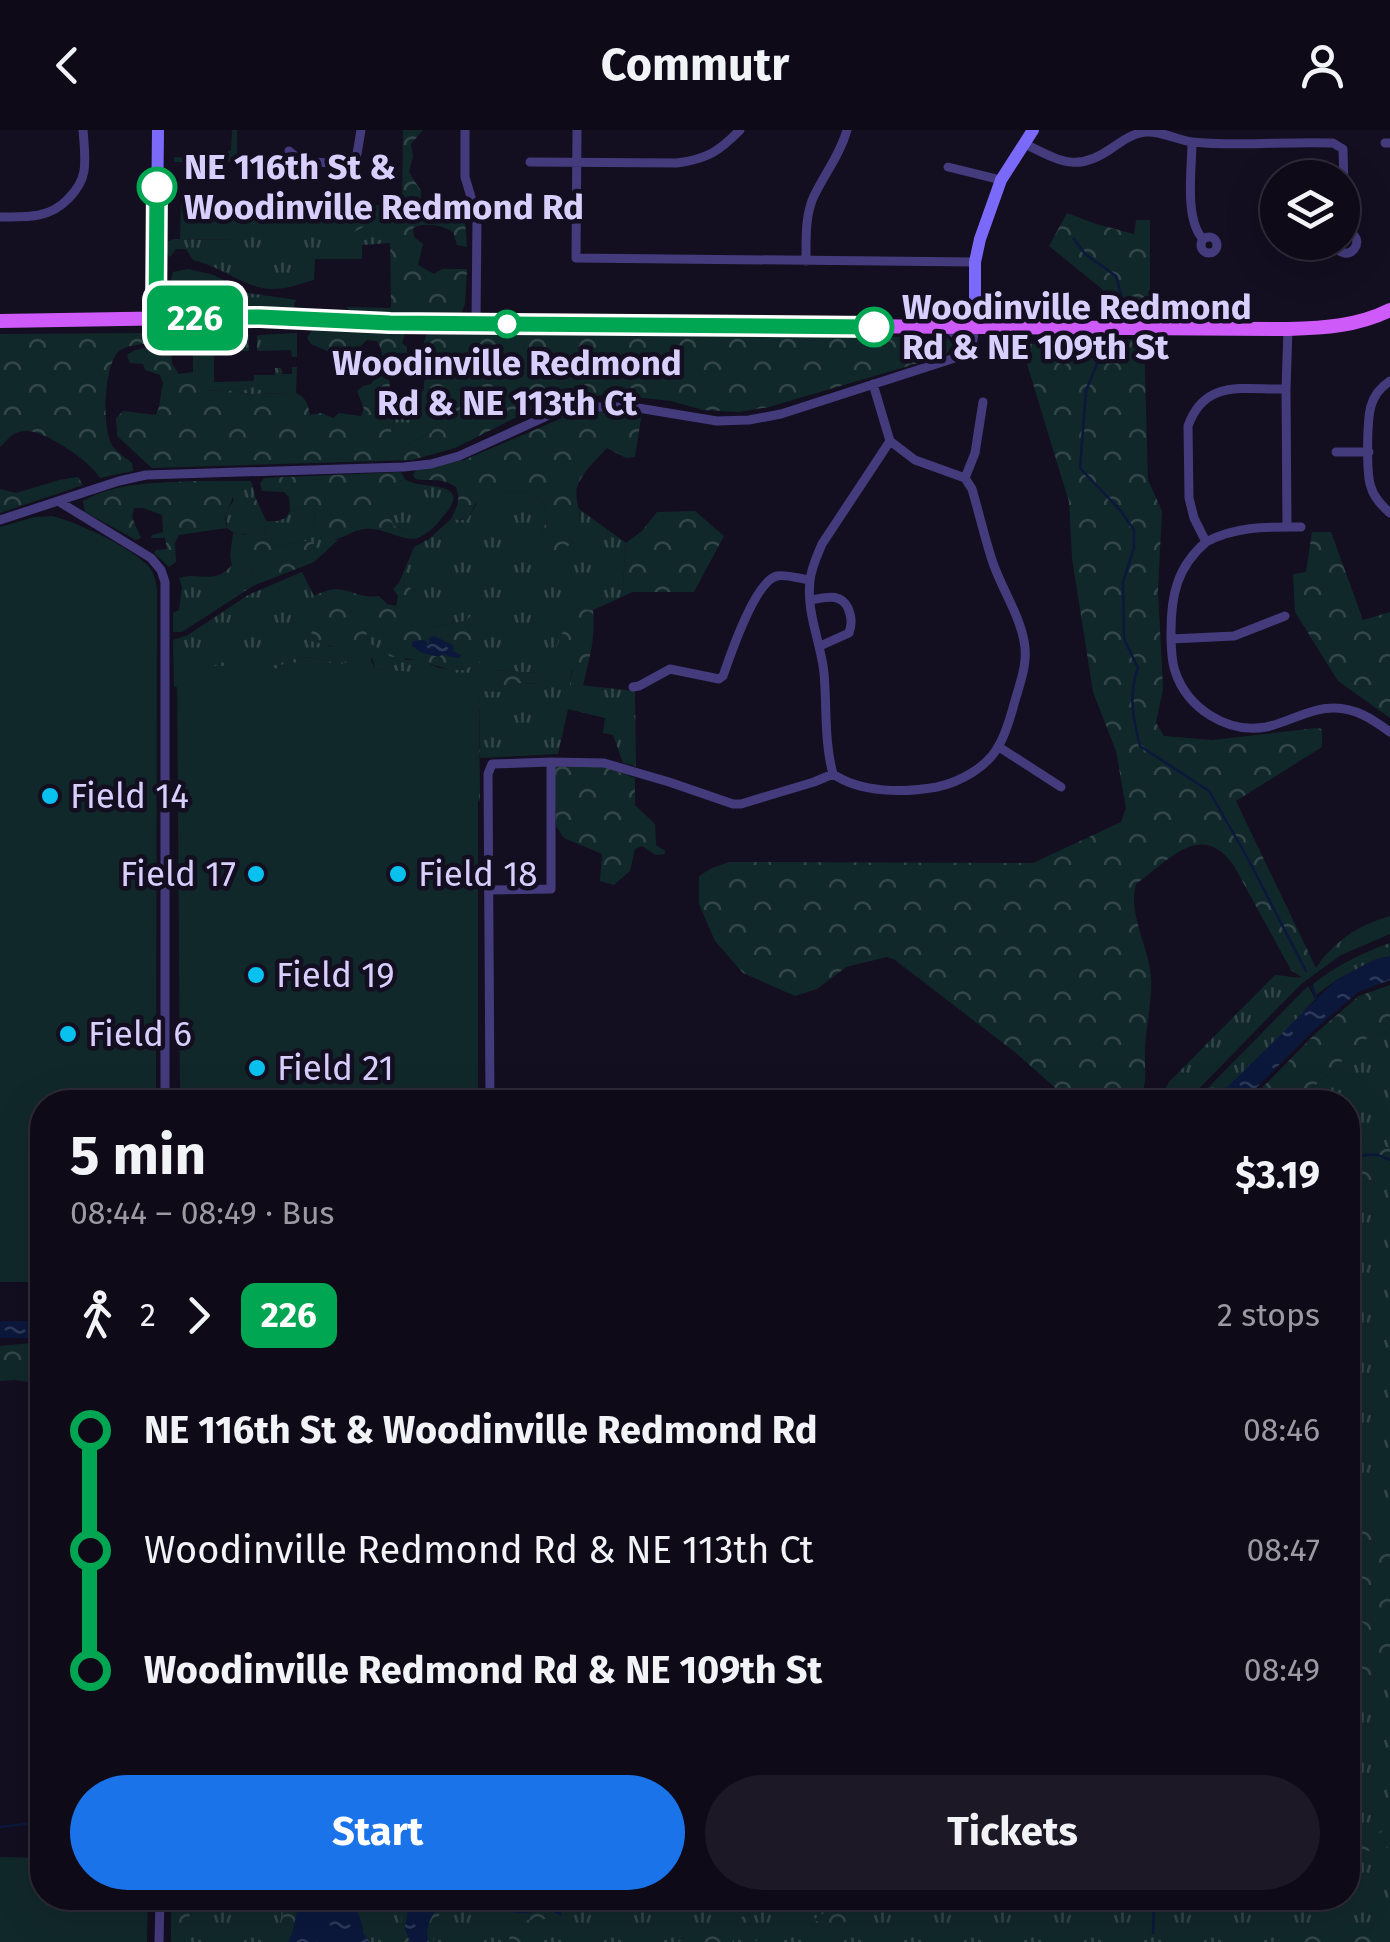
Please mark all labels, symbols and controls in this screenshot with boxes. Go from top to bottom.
icon: back [40,38,95,93]
text: Commutr [601,38,789,92]
icon: person [1295,38,1350,93]
place label: NE 116th St & Woodinville Redmond Rd [184,146,584,228]
map controls [1260,160,1360,260]
button: layers [1260,160,1360,260]
marker: NE 116th St & Woodinville Redmond Rd [138,168,176,206]
line badge: 226 [138,286,252,350]
place label: Woodinville Redmond Rd & NE 109th St [902,286,1252,368]
text: 226 [167,297,223,339]
marker: Woodinville Redmond Rd & NE 109th St [855,308,893,346]
marker: Woodinville Redmond Rd & NE 113th Ct [494,311,520,337]
place label: Woodinville Redmond Rd & NE 113th Ct [332,342,682,424]
place label: Field 14 [70,775,189,817]
marker: Field 14 [39,785,61,807]
place label: Field 17 [120,853,236,895]
place label: Field 18 [418,853,538,895]
marker: Field 17 [245,863,267,885]
marker: Field 18 [387,863,409,885]
place label: Field 19 [276,954,395,996]
marker: Field 19 [245,964,267,986]
place label: Field 6 [88,1013,192,1055]
marker: Field 6 [57,1023,79,1045]
place label: Field 21 [277,1047,394,1089]
marker: Field 21 [246,1057,268,1079]
text: 5 min [70,1123,206,1189]
text: $3.19 [1235,1152,1320,1198]
text: 08:44 – 08:49 · Bus [70,1194,335,1232]
icon: walk [70,1288,125,1343]
icon: forward [171,1288,226,1343]
text: 226 [261,1294,317,1336]
text: 2 [140,1296,156,1334]
text: 2 stops [1217,1296,1320,1334]
text: NE 116th St & Woodinville Redmond Rd [144,1407,817,1453]
text: 08:46 [1243,1411,1320,1449]
text: Woodinville Redmond Rd & NE 113th Ct [144,1527,813,1573]
text: 08:47 [1247,1531,1320,1569]
text: Woodinville Redmond Rd & NE 109th St [144,1647,822,1693]
text: 08:49 [1244,1651,1320,1689]
button: Start [70,1775,685,1890]
button: Tickets [705,1775,1320,1890]

